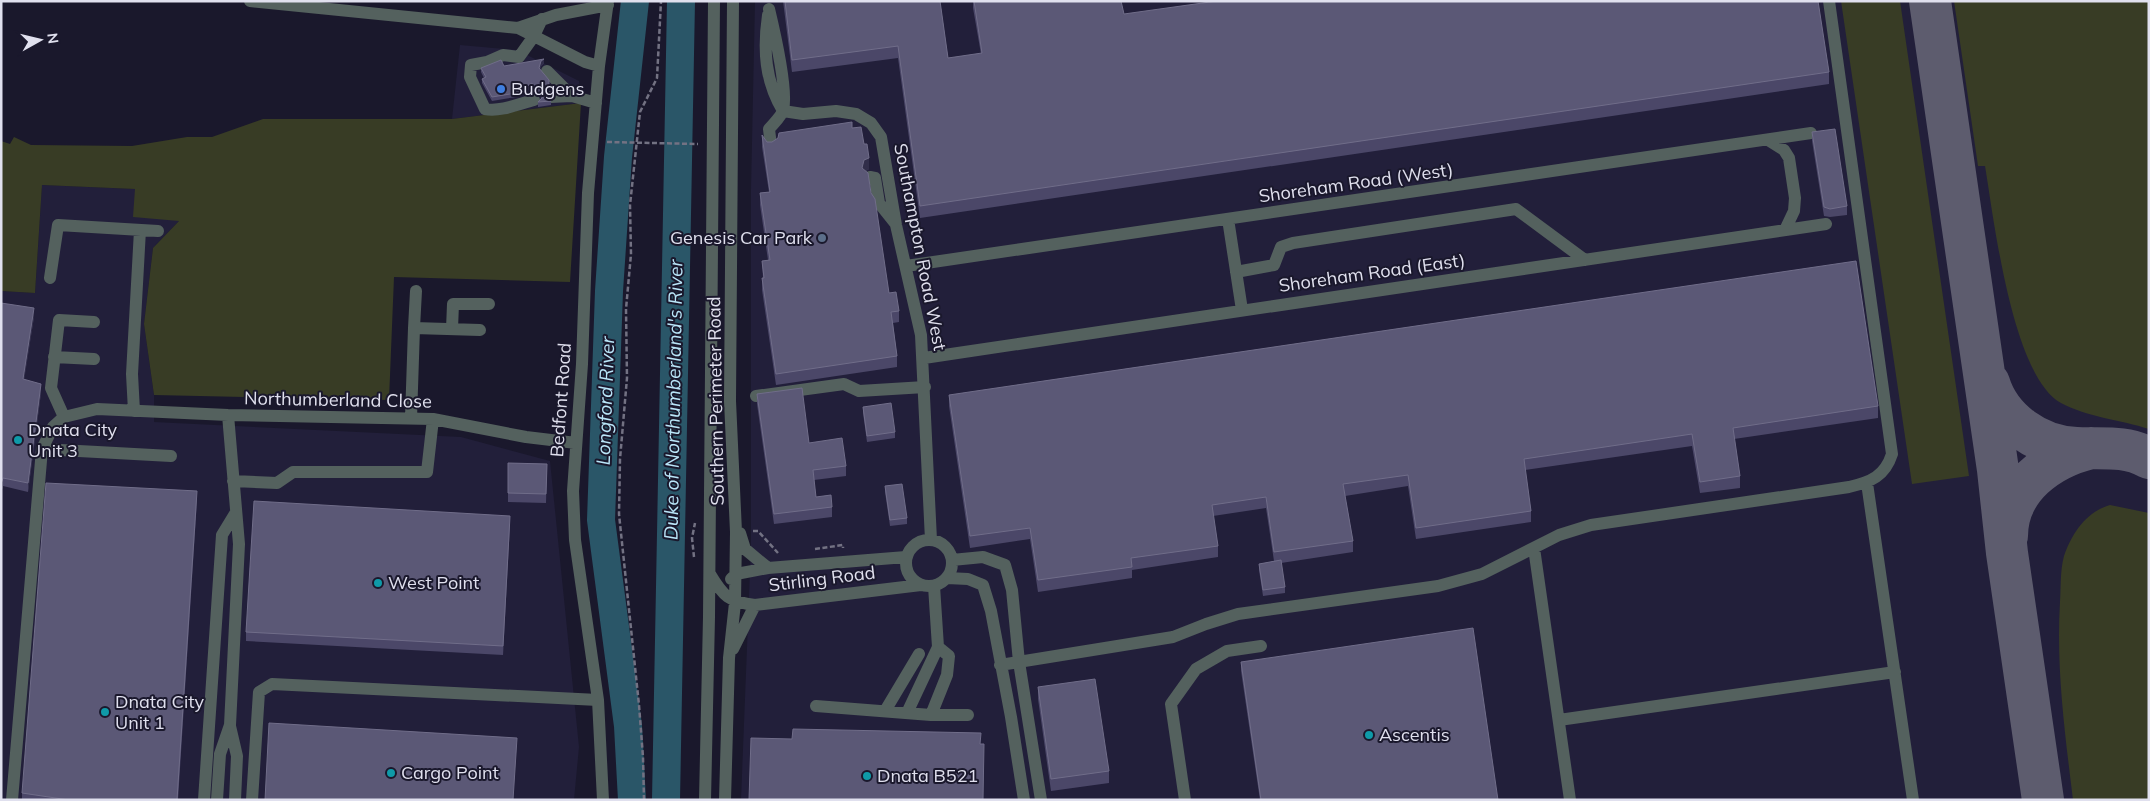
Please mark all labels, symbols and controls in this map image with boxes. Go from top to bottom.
north arrow [15,15,65,65]
text: N [43,32,63,45]
place label: Budgens [511,77,585,100]
marker: Budgens [495,83,507,95]
street label: Southampton Road West [889,141,952,352]
street label: Shoreham Road (West) [1257,157,1455,208]
place label: Genesis Car Park [670,226,813,249]
marker: Genesis Car Park [816,232,828,244]
street label: Shoreham Road (East) [1277,248,1467,297]
water label: Duke of Northumberland's River [659,258,687,540]
street label: Southern Perimeter Road [702,296,729,506]
water label: Longford River [591,335,619,466]
street label: Bedfont Road [545,342,576,458]
street label: Northumberland Close [244,386,432,413]
place label: Dnata City Unit 3 [28,418,118,462]
marker: Dnata City Unit 3 [12,434,24,446]
street label: Stirling Road [767,561,876,596]
place label: West Point [388,571,479,594]
marker: West Point [372,577,384,589]
place label: Dnata City Unit 1 [115,690,205,734]
marker: Dnata City Unit 1 [99,706,111,718]
place label: Ascentis [1379,723,1450,746]
marker: Ascentis [1363,729,1375,741]
place label: Cargo Point [401,761,499,784]
place label: Dnata B521 [877,764,978,787]
marker: Cargo Point [385,767,397,779]
marker: Dnata B521 [861,770,873,782]

